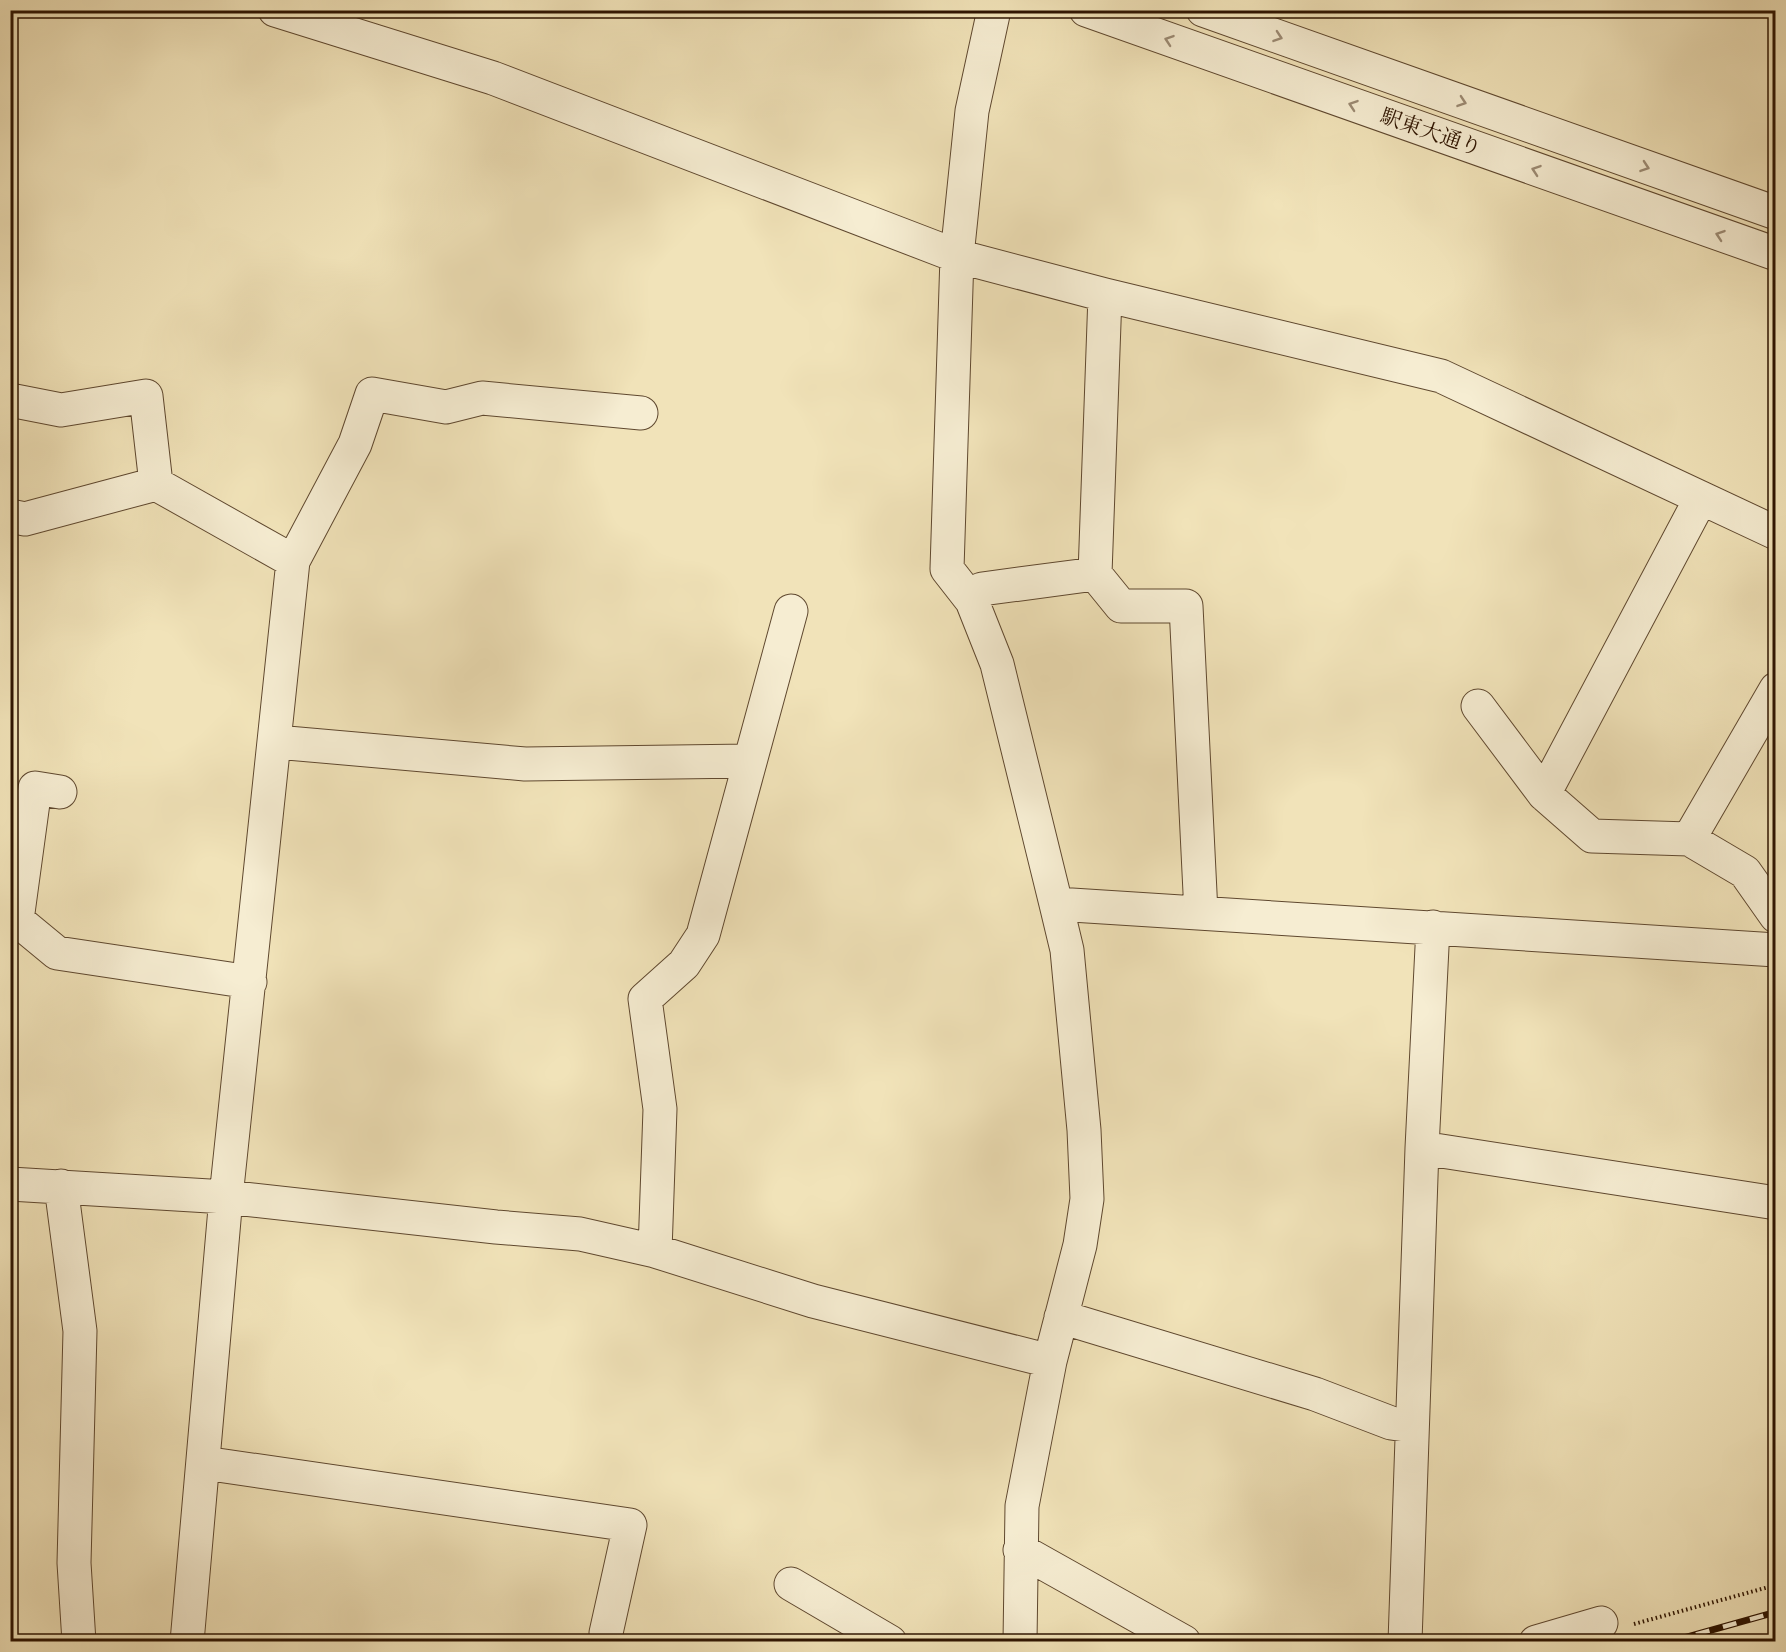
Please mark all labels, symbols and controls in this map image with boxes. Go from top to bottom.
one-way arrow [1272,29,1283,42]
one-way arrow [1164,34,1175,47]
one-way arrow [1456,94,1466,107]
one-way arrow [1348,99,1359,112]
street label: 駅東大通り [1377,103,1485,160]
one-way arrow [1640,159,1650,172]
one-way arrow [1532,164,1542,177]
one-way arrow [1715,229,1726,242]

